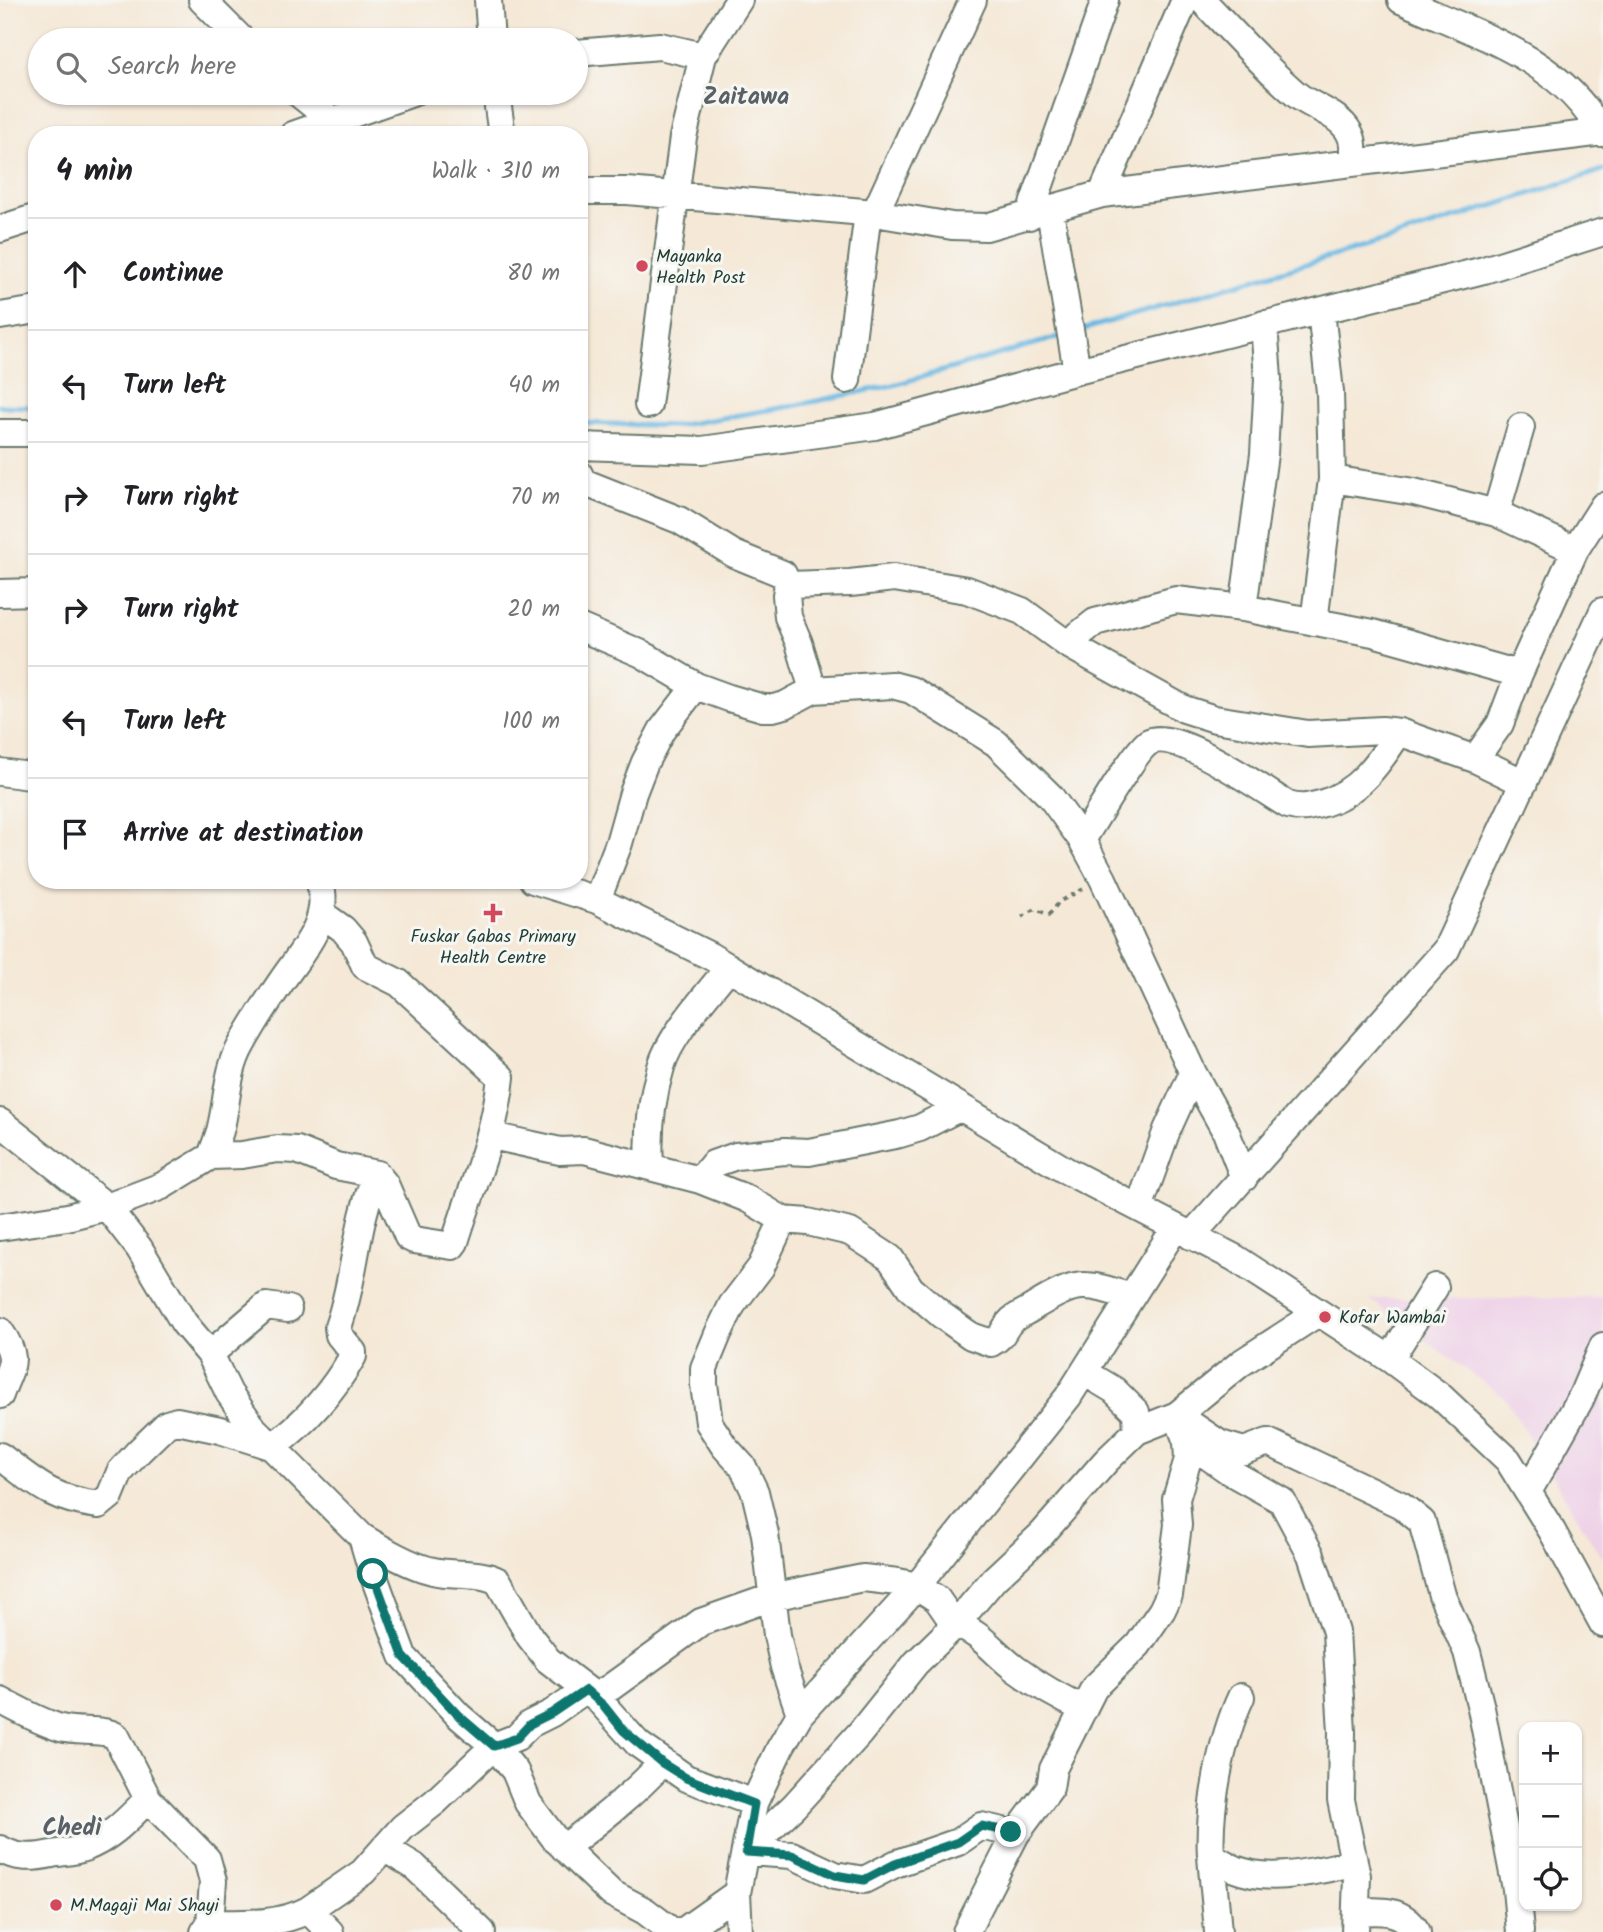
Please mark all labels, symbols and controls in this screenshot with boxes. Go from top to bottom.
search box [28,28,588,105]
text: Search here [108,46,236,88]
icon: search [52,48,90,86]
district label: Zaitawa [703,78,789,117]
text: 4 min [56,148,133,196]
text: Walk · 310 m [432,154,560,190]
place label: Mayanka Health Post [656,243,746,293]
text: Continue [123,253,224,295]
icon: ahead [56,255,94,293]
text: 80 m [507,256,560,292]
marker: Mayanka Health Post [634,258,650,274]
text: Turn left [123,365,226,407]
icon: left [56,367,94,405]
text: 40 m [508,368,560,404]
text: Turn right [123,477,239,519]
icon: right [56,479,94,517]
text: 70 m [510,480,560,516]
text: Turn right [123,589,239,631]
icon: right [56,591,94,629]
text: 20 m [508,592,560,628]
text: Turn left [123,701,226,743]
icon: left [56,703,94,741]
text: 100 m [502,704,560,740]
text: Arrive at destination [123,813,363,855]
icon: arrive [56,815,94,853]
marker: Fuskar Gabas Primary Health Centre [483,903,503,923]
place label: Fuskar Gabas Primary Health Centre [410,923,576,973]
place label: Kofar Wambai [1339,1304,1446,1333]
marker: Kofar Wambai [1317,1309,1333,1325]
route start [357,1558,388,1589]
map controls [1519,1722,1582,1911]
button: + [1519,1722,1582,1785]
button: − [1519,1785,1582,1848]
district label: Chedi [42,1809,102,1848]
route end [995,1816,1026,1847]
button: locate [1519,1848,1582,1911]
place label: M.Magaji Mai Shayi [70,1892,219,1921]
marker: M.Magaji Mai Shayi [48,1897,64,1913]

